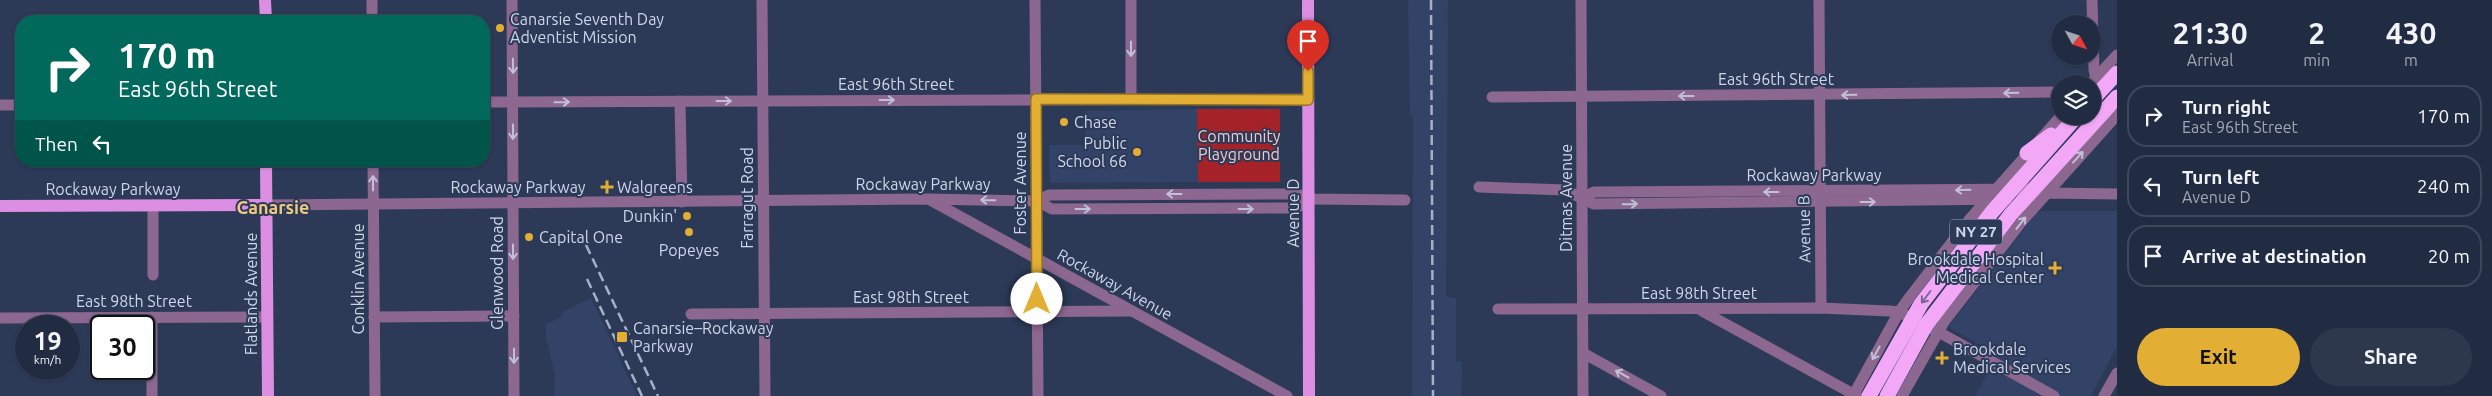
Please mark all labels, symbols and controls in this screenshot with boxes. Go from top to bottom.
place label: Canarsie Seventh Day Adventist Mission [510,10,664,46]
north arrow [2051,15,2101,65]
map controls [2051,15,2101,125]
text: 21:30 [2173,16,2248,50]
text: 2 [2308,16,2325,50]
text: 430 [2386,16,2436,50]
pin [1287,20,1329,71]
marker: Canarsie Seventh Day Adventist Mission [494,22,506,34]
icon: arrive [1294,27,1322,55]
icon: right [35,35,100,100]
text: 170 m [118,35,216,75]
one-way arrow [1126,40,1136,56]
text: Arrival [2187,51,2233,69]
text: min [2303,51,2330,69]
text: m [2404,51,2418,69]
one-way arrow [508,58,518,74]
street label: East 96th Street [1718,70,1835,88]
street label: East 96th Street [838,75,955,93]
button: layers [2051,75,2101,125]
text: East 96th Street [118,76,277,101]
one-way arrow [2004,88,2020,98]
one-way arrow [1841,90,1858,100]
one-way arrow [1679,91,1695,101]
one-way arrow [878,95,895,105]
one-way arrow [716,96,732,106]
text: Turn right [2182,96,2270,118]
one-way arrow [554,97,570,107]
icon: right [2139,102,2167,130]
text: 170 m [2417,105,2470,127]
place label: Chase [1074,113,1117,131]
marker: Chase [1058,116,1070,128]
text: East 96th Street [2182,118,2298,136]
one-way arrow [508,124,518,140]
park label: Community Playground [1198,127,1281,163]
icon: left [88,130,116,158]
street label: Foster Avenue [1011,131,1029,235]
text: Then [35,133,78,155]
place label: Public School 66 [1057,134,1128,170]
street label: Ditmas Avenue [1557,144,1575,252]
marker: Public School 66 [1131,146,1143,158]
street label: Farragut Road [738,147,756,249]
one-way arrow [2072,151,2084,164]
street label: Rockaway Parkway [1746,166,1882,184]
text: Turn left [2182,166,2260,188]
icon: left [2139,172,2167,200]
one-way arrow [368,175,378,192]
street label: Rockaway Parkway [855,175,991,193]
text: 240 m [2417,175,2470,197]
street label: Rockaway Parkway [450,178,586,196]
place label: Walgreens [617,178,693,196]
street label: Avenue D [1284,179,1302,247]
street label: Rockaway Parkway [45,180,181,198]
marker: Walgreens [601,181,613,193]
one-way arrow [1955,185,1972,195]
one-way arrow [1763,187,1779,197]
text: Avenue D [2182,188,2251,206]
one-way arrow [1166,189,1182,199]
one-way arrow [980,195,996,205]
street label: Avenue B [1794,195,1814,263]
district label: Canarsie [237,197,310,217]
one-way arrow [1860,197,1876,207]
one-way arrow [1621,199,1637,209]
one-way arrow [1075,204,1091,214]
one-way arrow [1238,204,1254,214]
place label: Dunkin' [623,207,677,225]
marker: Dunkin' [681,210,693,222]
street label: Glenwood Road [488,216,506,330]
one-way arrow [2015,217,2026,230]
road number: NY 27 [1950,220,2002,244]
street label: Conklin Avenue [349,223,367,335]
marker: Popeyes [683,226,695,238]
place label: Capital One [539,228,623,246]
marker: Capital One [523,231,535,243]
street label: Flatlands Avenue [242,233,260,355]
place label: Popeyes [659,241,719,259]
icon: arrive [2139,242,2167,270]
one-way arrow [509,244,518,260]
street label: Rockaway Avenue [1054,245,1176,323]
text: Arrive at destination [2182,245,2367,267]
text: 20 m [2428,245,2470,267]
place label: Brookdale Hospital Medical Center [1908,250,2044,286]
marker: Brookdale Hospital Medical Center [2048,261,2062,275]
position arrow [1010,272,1062,324]
street label: East 98th Street [1641,284,1758,302]
street label: East 98th Street [853,288,970,306]
one-way arrow [1921,290,1931,304]
street label: East 98th Street [76,292,193,310]
speed limit sign: 30 [90,315,155,380]
place label: Canarsie–Rockaway Parkway [633,319,774,355]
text: 19 [33,327,62,355]
button: Exit [2137,328,2300,386]
button: Share [2310,328,2472,386]
marker: Canarsie–Rockaway Parkway [615,330,629,344]
place label: Brookdale Medical Services [1953,340,2071,376]
one-way arrow [1871,346,1881,361]
one-way arrow [509,348,519,364]
marker: Brookdale Medical Services [1935,351,1949,365]
text: km/h [34,353,61,366]
one-way arrow [1615,369,1630,379]

